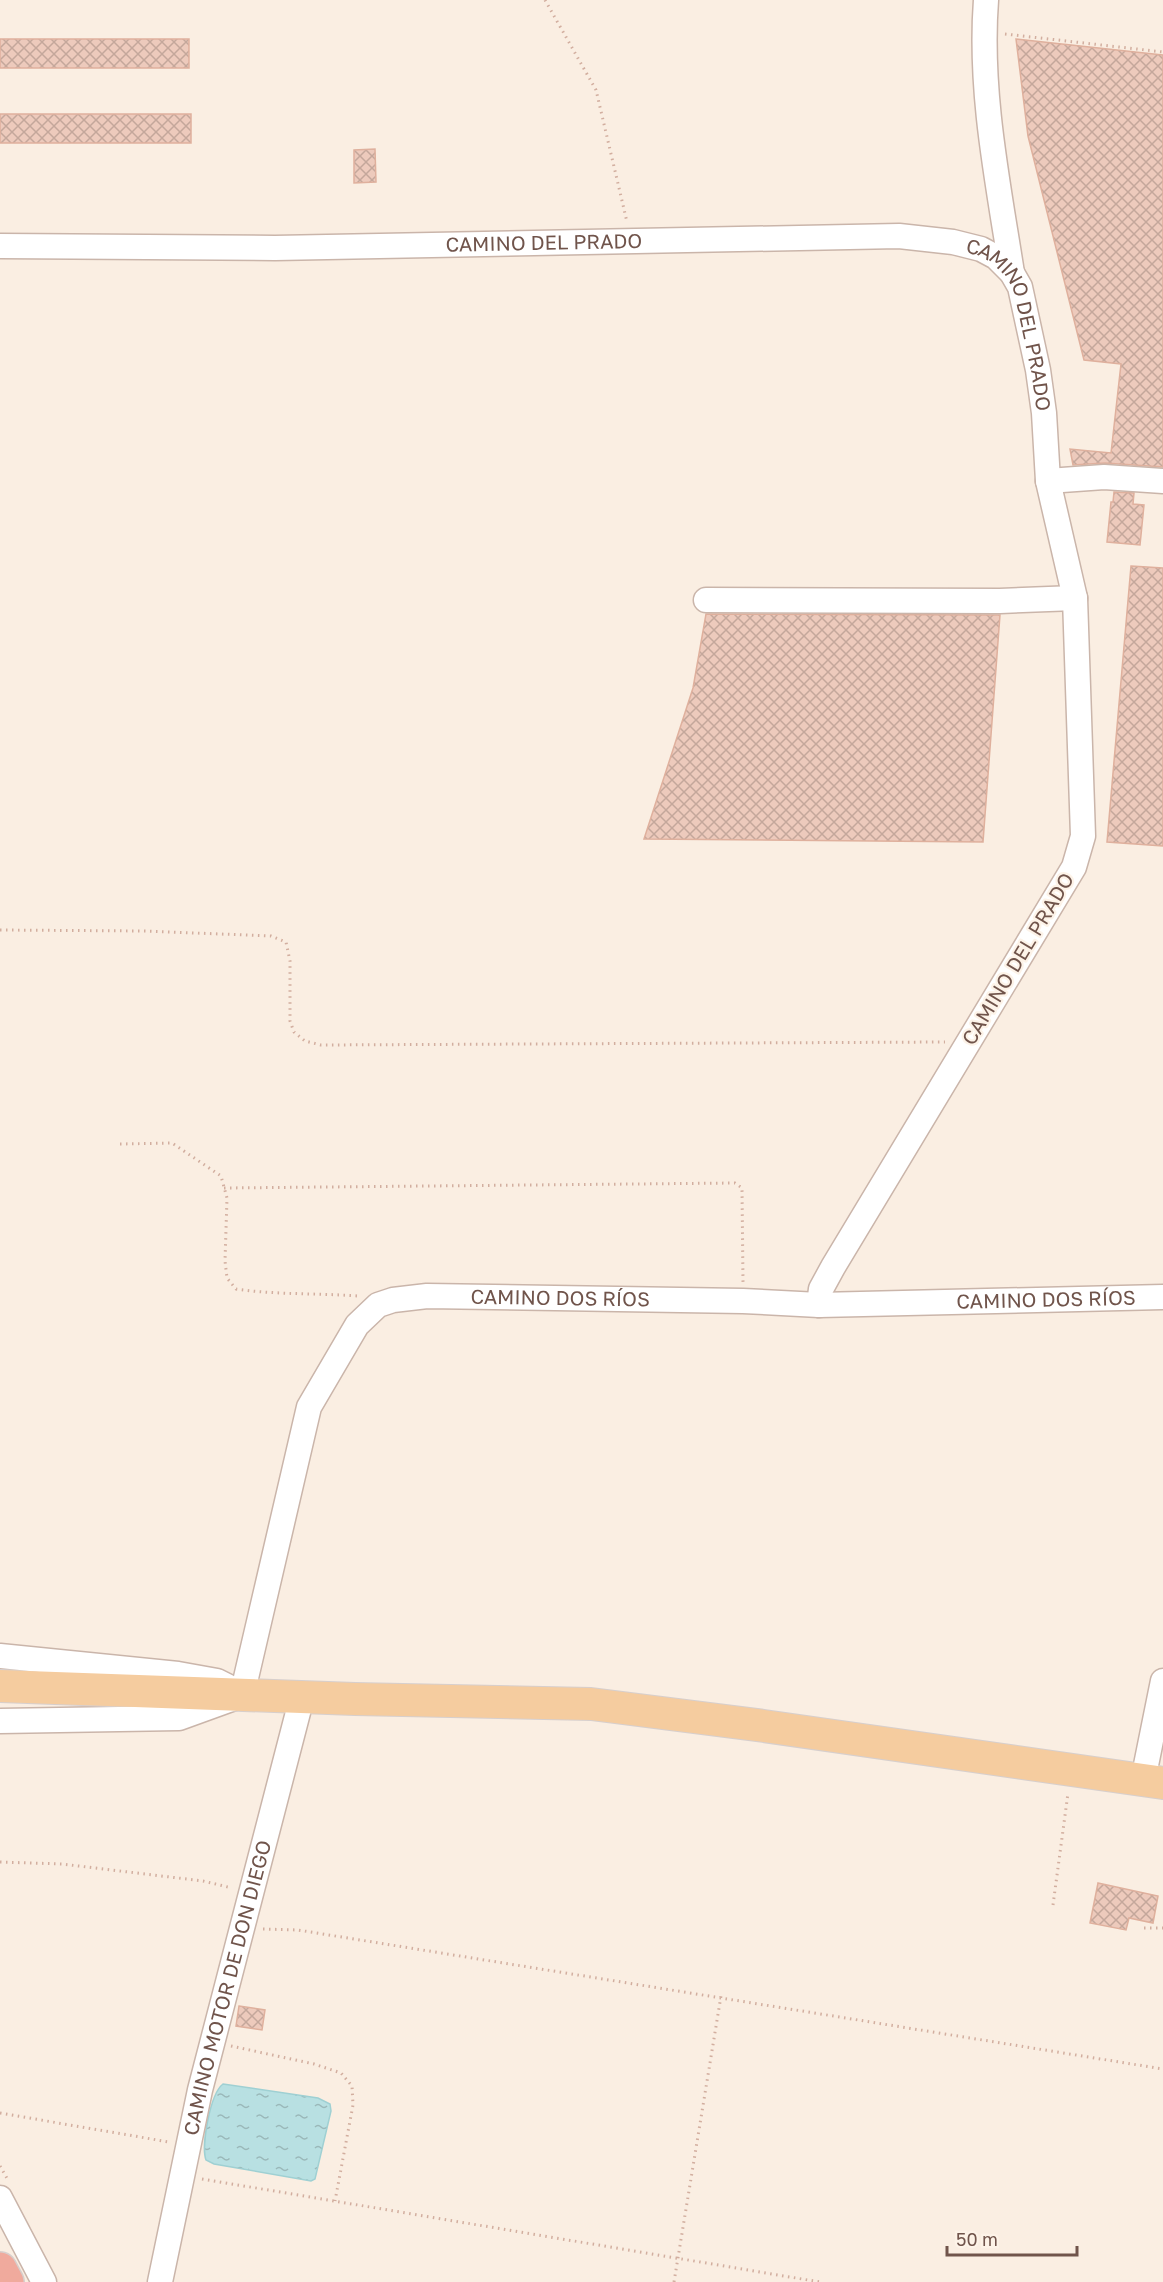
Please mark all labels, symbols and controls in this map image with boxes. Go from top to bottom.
street label: CAMINO DEL PRADO [445,228,642,256]
street label: CAMINO DEL PRADO [964,233,1057,412]
street label: CAMINO DEL PRADO [956,868,1078,1049]
street label: CAMINO DOS RÍOS [470,1284,650,1311]
street label: CAMINO DOS RÍOS [956,1285,1136,1313]
street label: CAMINO MOTOR DE DON DIEGO [178,1837,275,2137]
scale bar [947,2219,1078,2257]
text: 50 m [956,2228,998,2250]

